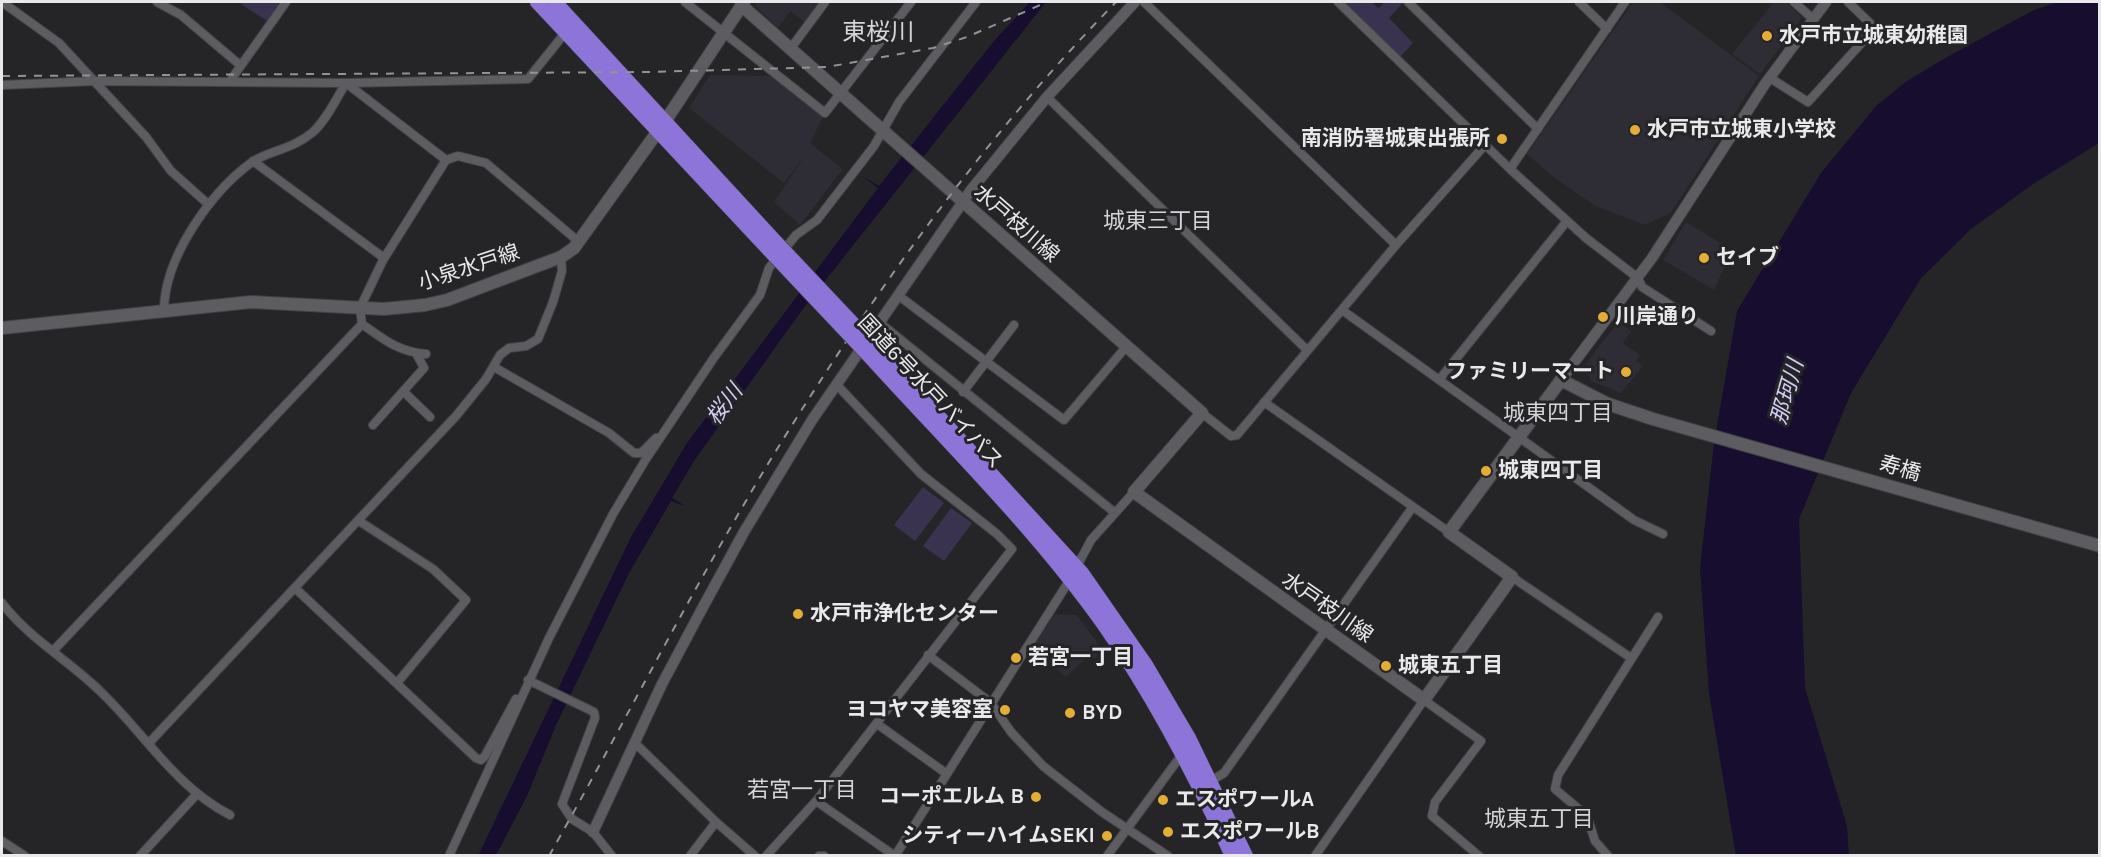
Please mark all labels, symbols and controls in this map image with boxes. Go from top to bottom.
district label: 東桜川 [842,19,914,47]
place label: 水戸市立城東幼稚園 [1779,23,1968,49]
marker: 水戸市立城東幼稚園 [1760,29,1774,43]
place label: 水戸市立城東小学校 [1647,117,1836,143]
marker: 水戸市立城東小学校 [1628,123,1642,137]
place label: 南消防署城東出張所 [1301,126,1490,152]
marker: 南消防署城東出張所 [1495,132,1509,146]
street label: 水戸枝川線 [968,180,1064,268]
district label: 城東三丁目 [1103,209,1213,235]
street label: 小泉水戸線 [415,240,523,296]
place label: セイブ [1716,245,1779,271]
marker: セイブ [1697,251,1711,265]
place label: 川岸通り [1615,304,1699,330]
street label: 国道6号水戸バイパス [852,310,1008,474]
marker: 川岸通り [1596,310,1610,324]
water label: 那珂川 [1766,357,1810,427]
place label: ファミリーマート [1446,359,1614,385]
marker: ファミリーマート [1619,365,1633,379]
water label: 桜川 [701,379,749,431]
district label: 城東四丁目 [1503,401,1613,427]
street label: 寿橋 [1876,451,1924,487]
place label: 城東四丁目 [1498,458,1603,484]
marker: 城東四丁目 [1479,464,1493,478]
street label: 水戸枝川線 [1277,568,1377,648]
place label: 水戸市浄化センター [810,601,999,627]
marker: 水戸市浄化センター [791,607,805,621]
place label: 若宮一丁目 [1028,645,1133,671]
marker: 若宮一丁目 [1009,651,1023,665]
place label: 城東五丁目 [1398,653,1503,679]
marker: 城東五丁目 [1379,659,1393,673]
place label: ヨコヤマ美容室 [846,697,993,723]
place label: BYD [1082,700,1122,726]
marker: ヨコヤマ美容室 [998,703,1012,717]
marker: BYD [1063,706,1077,720]
district label: 若宮一丁目 [747,778,857,804]
place label: コーポエルム B [879,784,1024,810]
place label: エスポワールA [1175,787,1314,813]
marker: コーポエルム B [1029,790,1043,804]
marker: エスポワールA [1156,793,1170,807]
district label: 城東五丁目 [1484,807,1594,833]
place label: エスポワールB [1180,819,1320,845]
place label: シティーハイムSEKI [902,823,1095,849]
marker: エスポワールB [1161,825,1175,839]
marker: シティーハイムSEKI [1100,829,1114,843]

